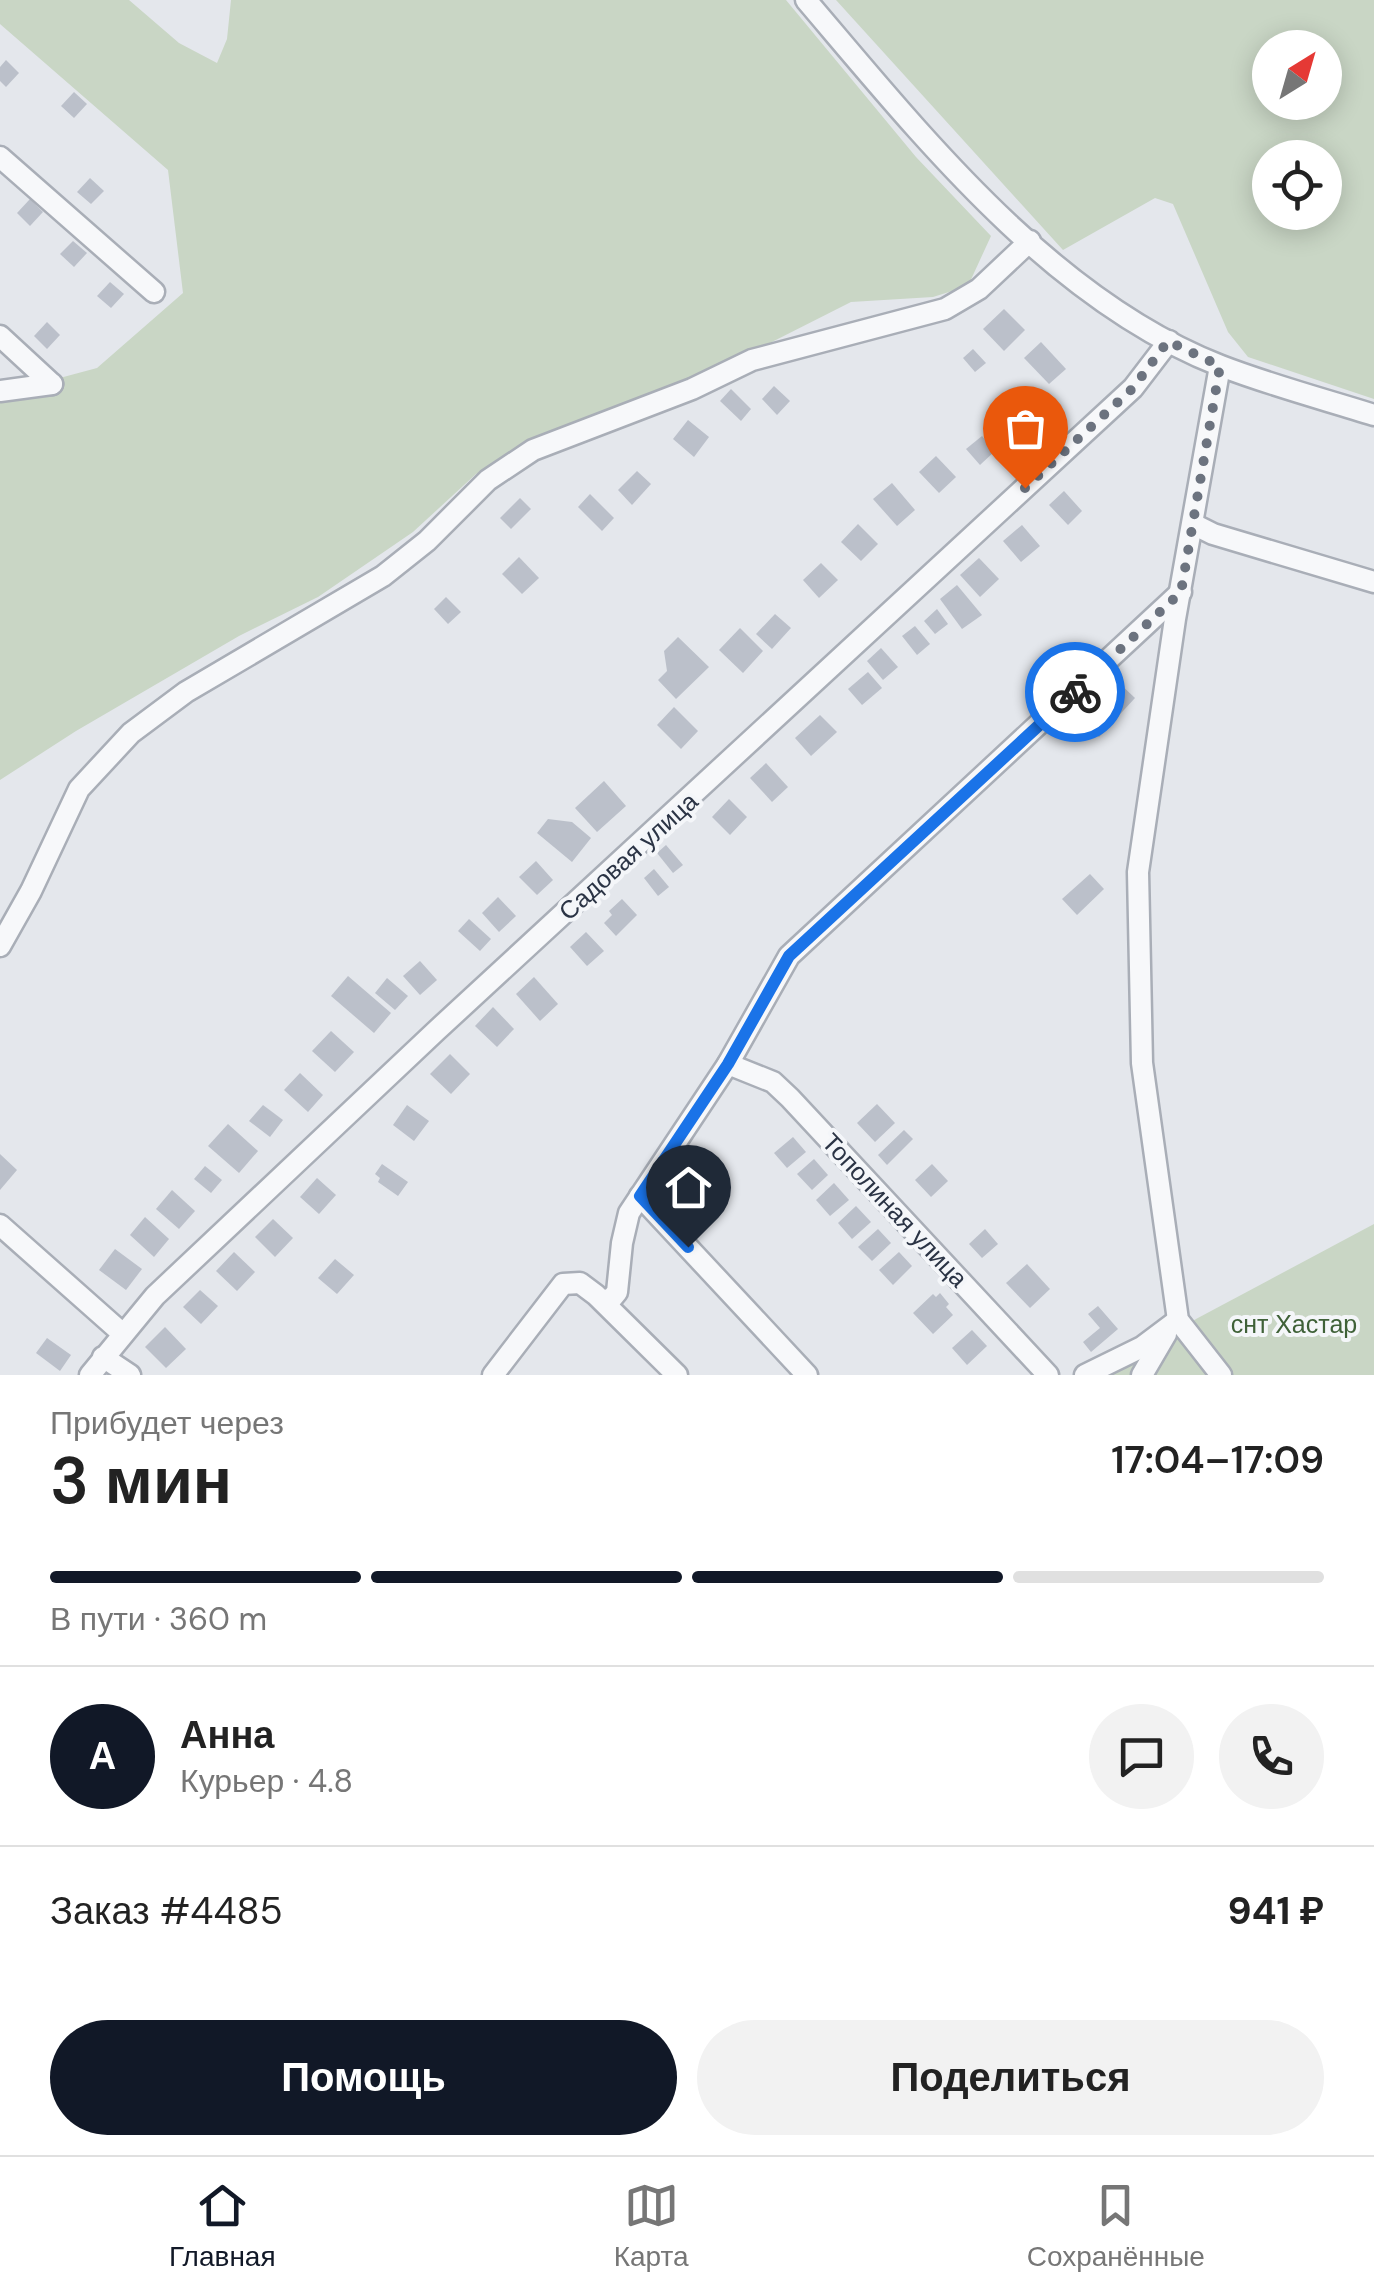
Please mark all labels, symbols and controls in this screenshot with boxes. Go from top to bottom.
north arrow [1252,30,1342,120]
map controls [1252,30,1342,230]
button: locate [1252,140,1342,230]
pin [983,386,1068,489]
icon: bag [998,401,1053,456]
courier [1025,642,1125,742]
icon: bike [1048,665,1103,720]
street label: Садовая улица [552,785,705,928]
street label: Тополиная улица [815,1126,975,1295]
pin [646,1145,731,1248]
icon: home [661,1160,716,1215]
park label: снт Хастар [1231,1308,1357,1341]
text: Прибудет через [50,1402,284,1444]
text: 17:04–17:09 [1111,1435,1324,1485]
text: 3 мин [50,1439,232,1523]
text: В пути · 360 m [50,1598,267,1640]
button: chat [1089,1704,1194,1809]
button: phone [1219,1704,1324,1809]
text: Анна [180,1710,274,1760]
text: А [89,1731,116,1781]
text: Курьер · 4.8 [180,1760,353,1802]
text: Заказ #4485 [50,1886,283,1936]
text: 941 ₽ [1228,1886,1324,1936]
button: Помощь [50,2020,677,2135]
button: Поделиться [697,2020,1324,2135]
tab: Главная [169,2178,276,2275]
tab: Карта [614,2178,689,2275]
tab: Сохранённые [1027,2178,1205,2275]

